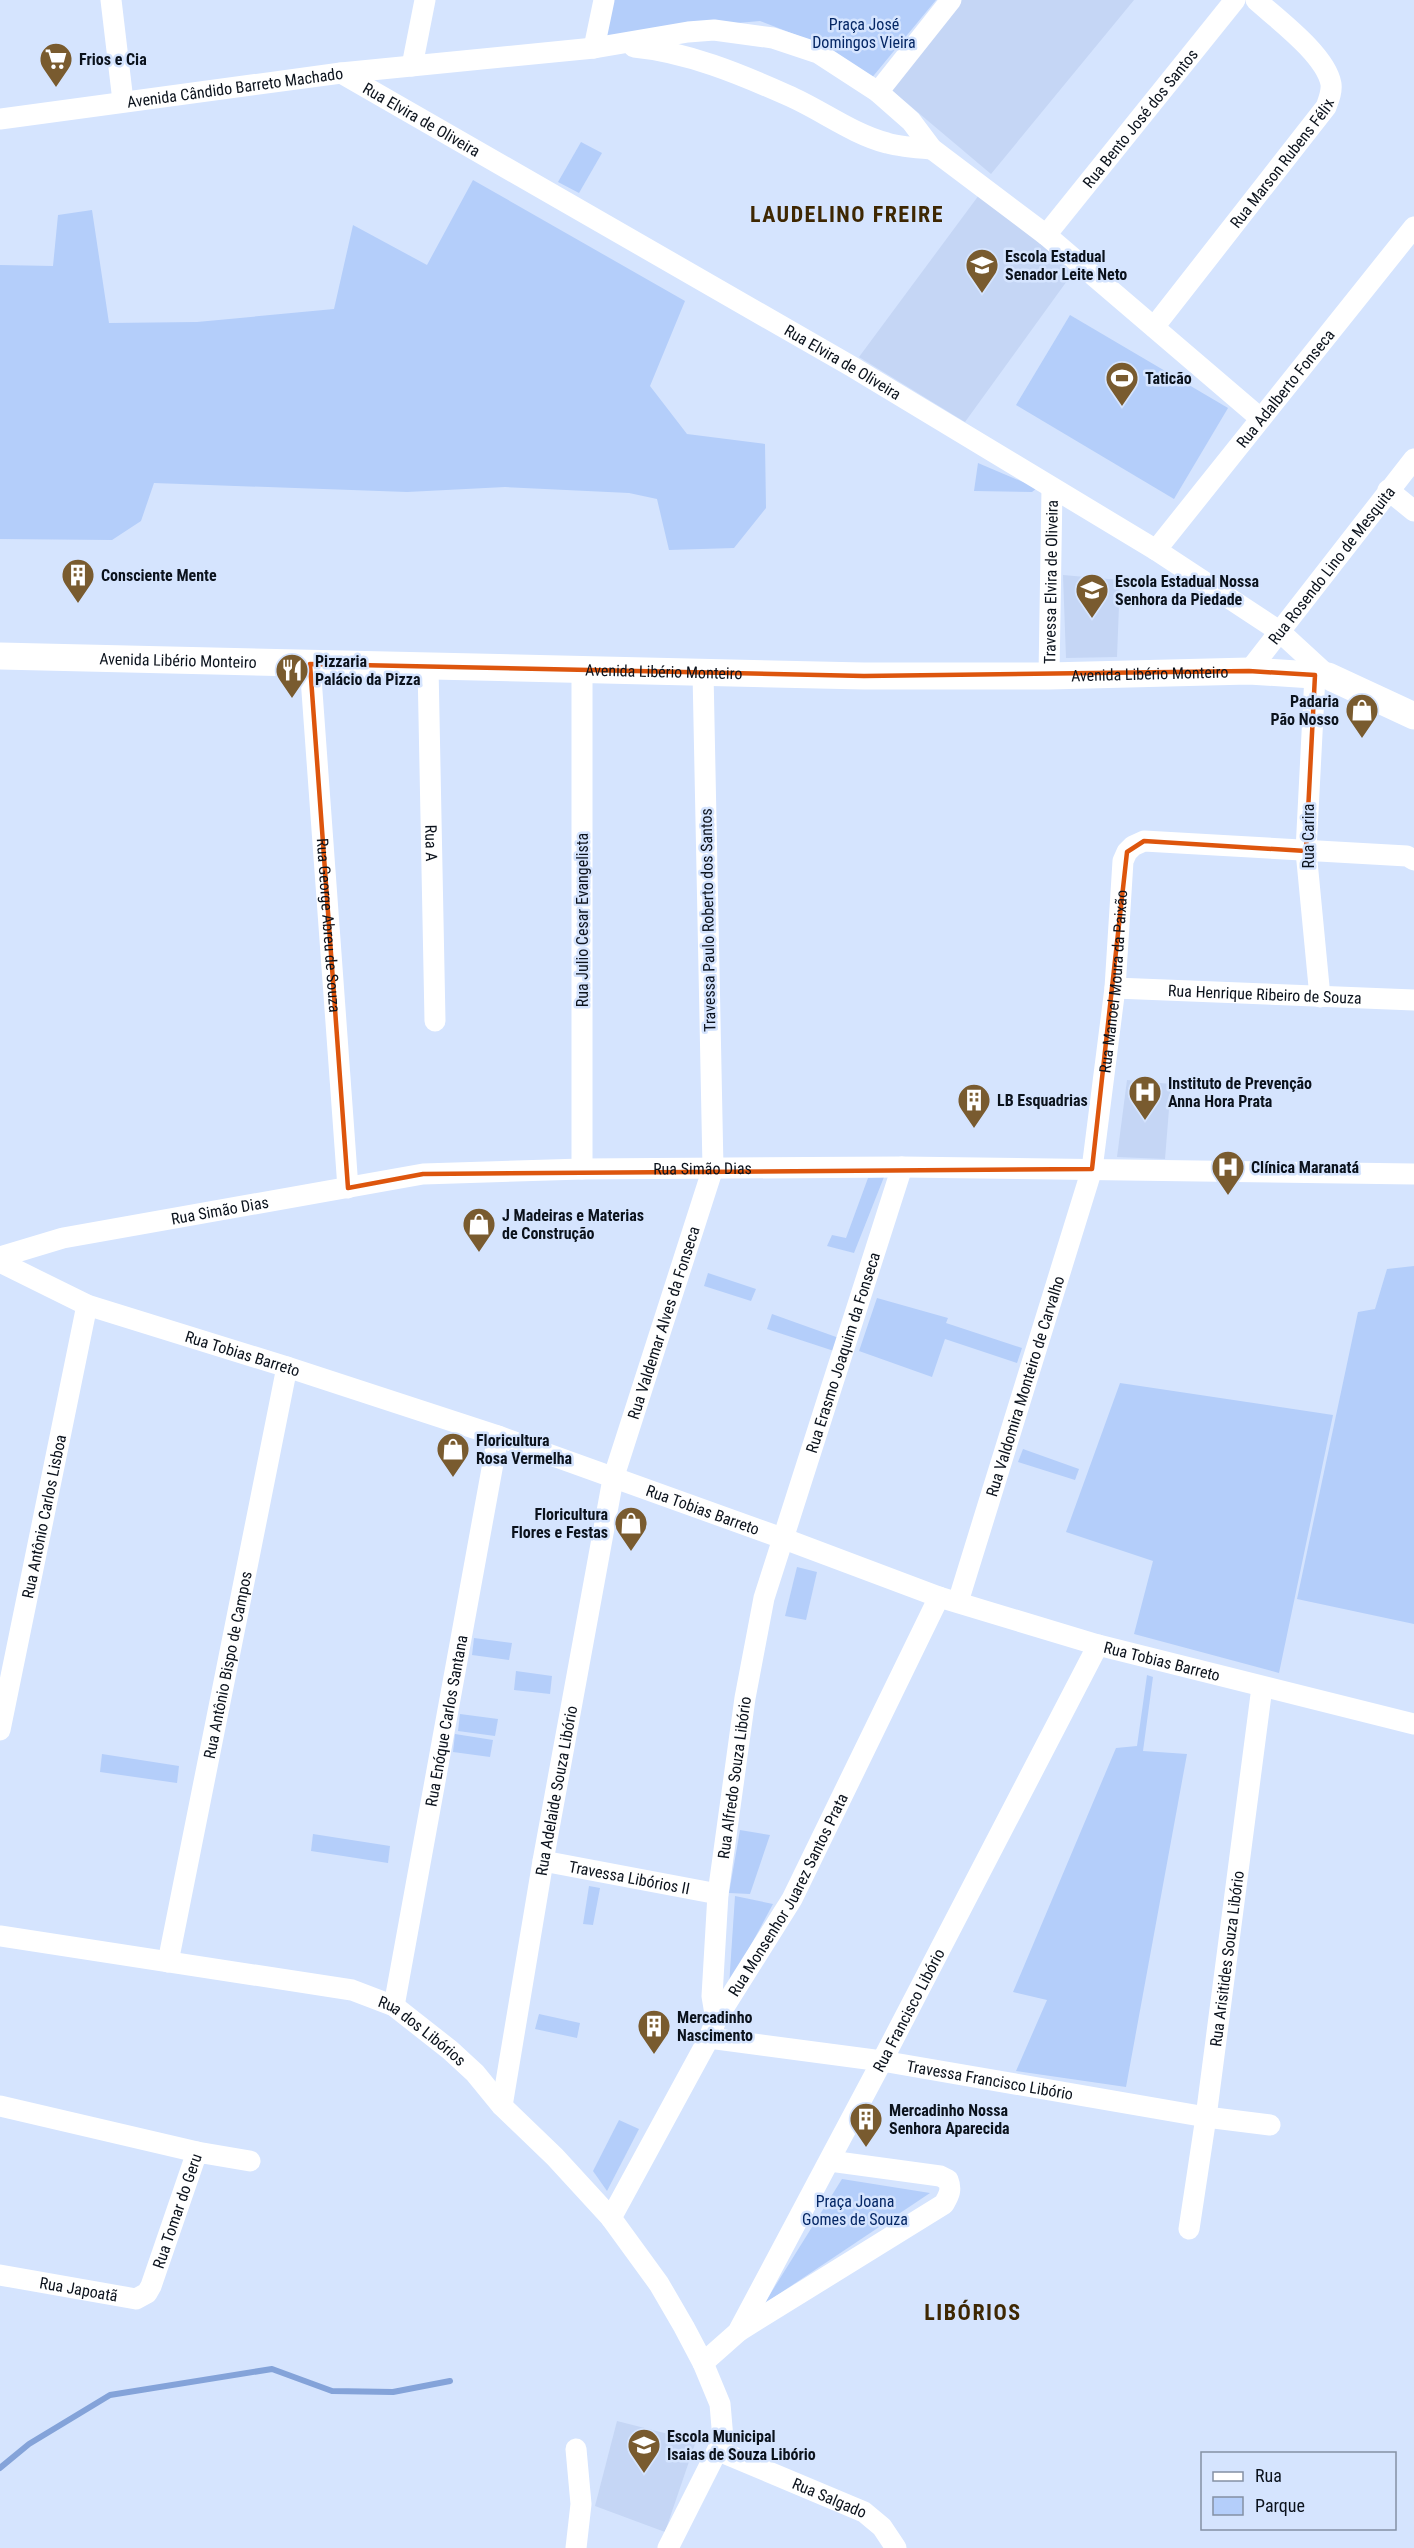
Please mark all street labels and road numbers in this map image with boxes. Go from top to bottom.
street label: Rua Bento José dos Santos [1079,45,1202,191]
street label: Avenida Cândido Barreto Machado [126,63,344,111]
street label: Rua Elvira de Oliveira [360,78,484,160]
street label: Rua Marson Rubens Félix [1226,96,1338,232]
street label: Rua Elvira de Oliveira [781,320,905,403]
street label: Rua Adalberto Fonseca [1232,325,1338,451]
street label: Rua Rosendo Lino de Mesquita [1264,483,1399,648]
street label: Travessa Elvira de Oliveira [1040,500,1061,664]
street label: Avenida Libério Monteiro [99,649,257,671]
street label: Avenida Libério Monteiro [585,660,743,683]
street label: Avenida Libério Monteiro [1071,662,1229,685]
street label: Rua Carira [1299,803,1318,869]
street label: Travessa Paulo Roberto dos Santos [697,808,719,1032]
street label: Rua A [422,824,441,862]
street label: Rua Julio Cesar Evangelista [573,833,592,1007]
street label: Rua George Abreu de Souza [313,837,345,1013]
street label: Rua Manoel Moura da Paixão [1095,889,1131,1074]
street label: Rua Henrique Ribeiro de Souza [1168,981,1362,1007]
street label: Rua Simão Dias [653,1158,752,1178]
street label: Rua Simão Dias [169,1192,270,1228]
street label: Rua Valdemar Alves da Fonseca [623,1224,703,1422]
street label: Rua Erasmo Joaquim da Fonseca [802,1250,884,1455]
street label: Rua Valdomira Monteiro de Carvalho [982,1273,1068,1499]
street label: Rua Tobias Barreto [183,1327,302,1380]
street label: Rua Antônio Carlos Lisboa [18,1433,70,1600]
street label: Rua Tobias Barreto [643,1480,762,1539]
street label: Rua Antônio Bispo de Campos [199,1570,255,1760]
street label: Rua Enóque Carlos Santana [421,1633,471,1808]
street label: Rua Tobias Barreto [1102,1637,1222,1685]
street label: Rua Alfredo Souza Libório [713,1695,755,1860]
street label: Rua Adelaide Souza Libório [531,1704,581,1877]
street label: Rua Monsenhor Juarez Santos Prata [724,1790,852,2000]
street label: Travessa Libórios II [567,1857,692,1898]
street label: Rua Arisitides Souza Libório [1206,1869,1247,2048]
street label: Rua Francisco Libório [869,1945,948,2075]
street label: Rua dos Libórios [376,1991,470,2070]
street label: Travessa Francisco Libório [905,2056,1075,2103]
street label: Rua Tomar do Geru [148,2151,205,2271]
street label: Rua Japoatã [38,2273,119,2305]
street label: Rua Salgado [790,2474,870,2522]

